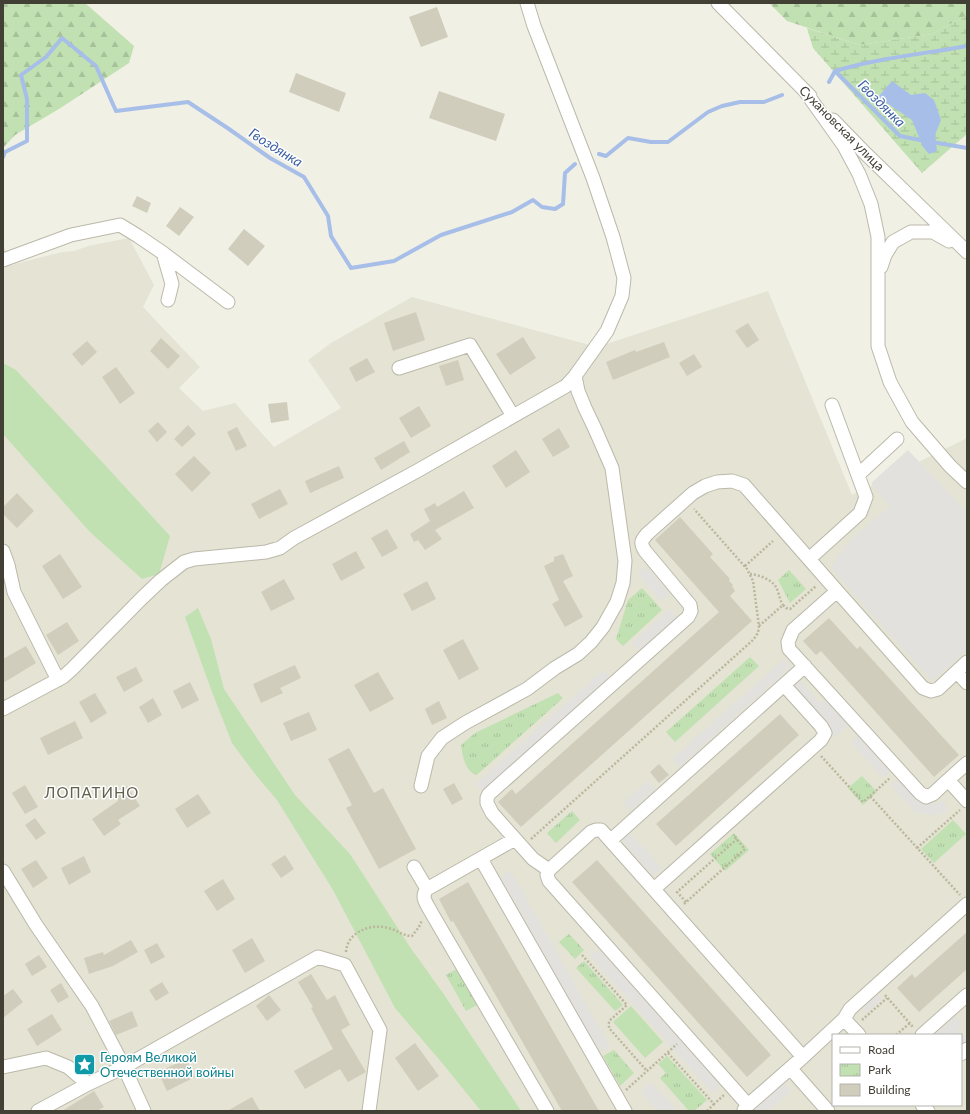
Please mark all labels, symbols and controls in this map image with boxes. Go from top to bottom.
water label: Гвоздянка [855,76,909,130]
street label: Сухановская улица [796,82,888,174]
water label: Гвоздянка [246,124,306,170]
district label: ЛОПАТИНО [44,783,139,801]
legend [832,1034,962,1106]
text: Road [868,1042,895,1057]
place label: Героям Великой Отечественной войны [100,1049,234,1080]
place icon: Героям Великой Отечественной войны [71,1051,97,1077]
text: Park [868,1062,892,1077]
text: Building [868,1082,911,1097]

